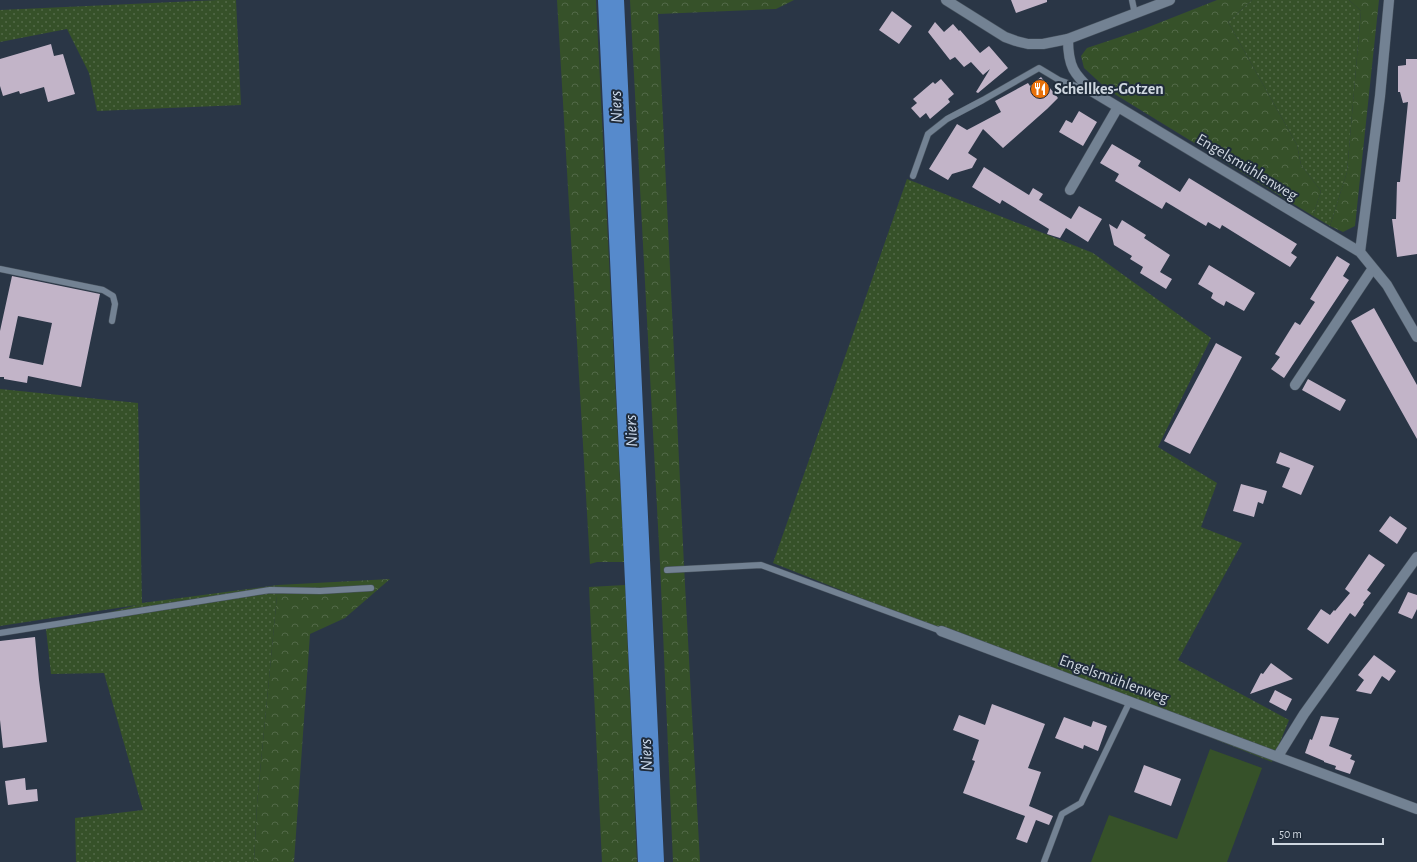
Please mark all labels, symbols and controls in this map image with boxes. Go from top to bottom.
restaurant icon: Schellkes-Gotzen [1029,78,1051,100]
place label: Schellkes-Gotzen [1054,81,1164,97]
water label: Niers [607,90,625,124]
street label: Engelsmühlenweg [1194,131,1301,204]
water label: Niers [622,414,640,448]
street label: Engelsmühlenweg [1057,652,1171,706]
water label: Niers [637,738,655,772]
scale bar [1273,820,1383,846]
text: 50 m [1279,828,1302,840]

